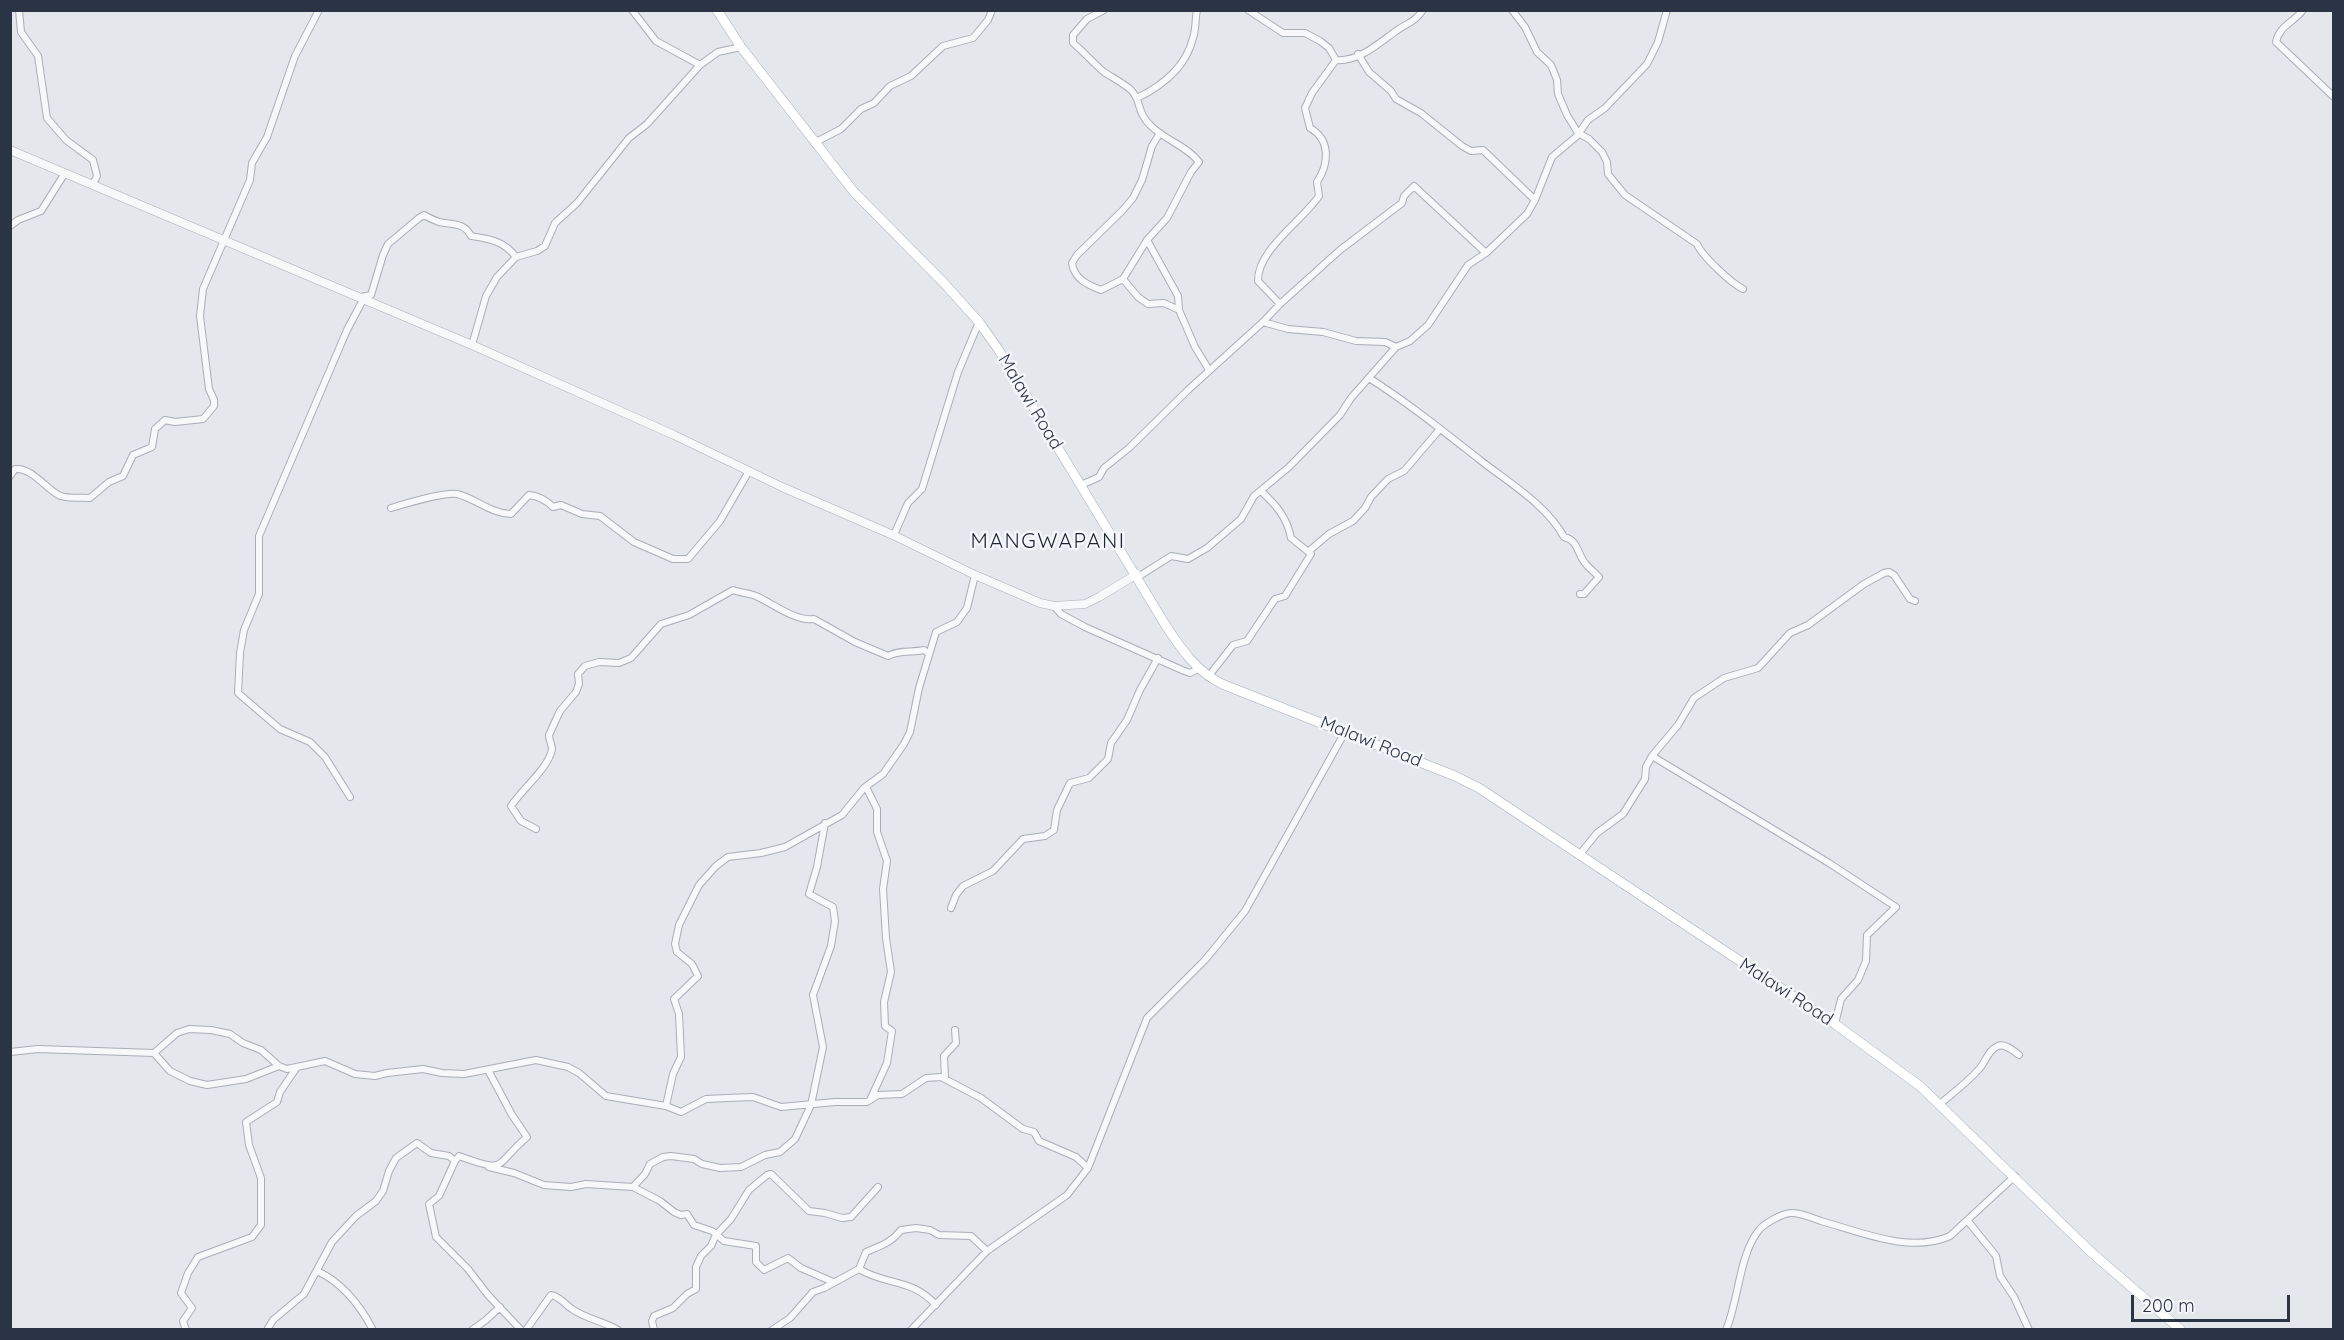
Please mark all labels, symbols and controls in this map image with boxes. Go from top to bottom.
street label: Malawi Road [993,350,1067,454]
district label: MANGWAPANI [971,529,1125,555]
street label: Malawi Road [1317,712,1425,772]
street label: Malawi Road [1735,954,1837,1030]
scale bar [2134,1283,2293,1321]
text: 200 m [2142,1294,2195,1317]

